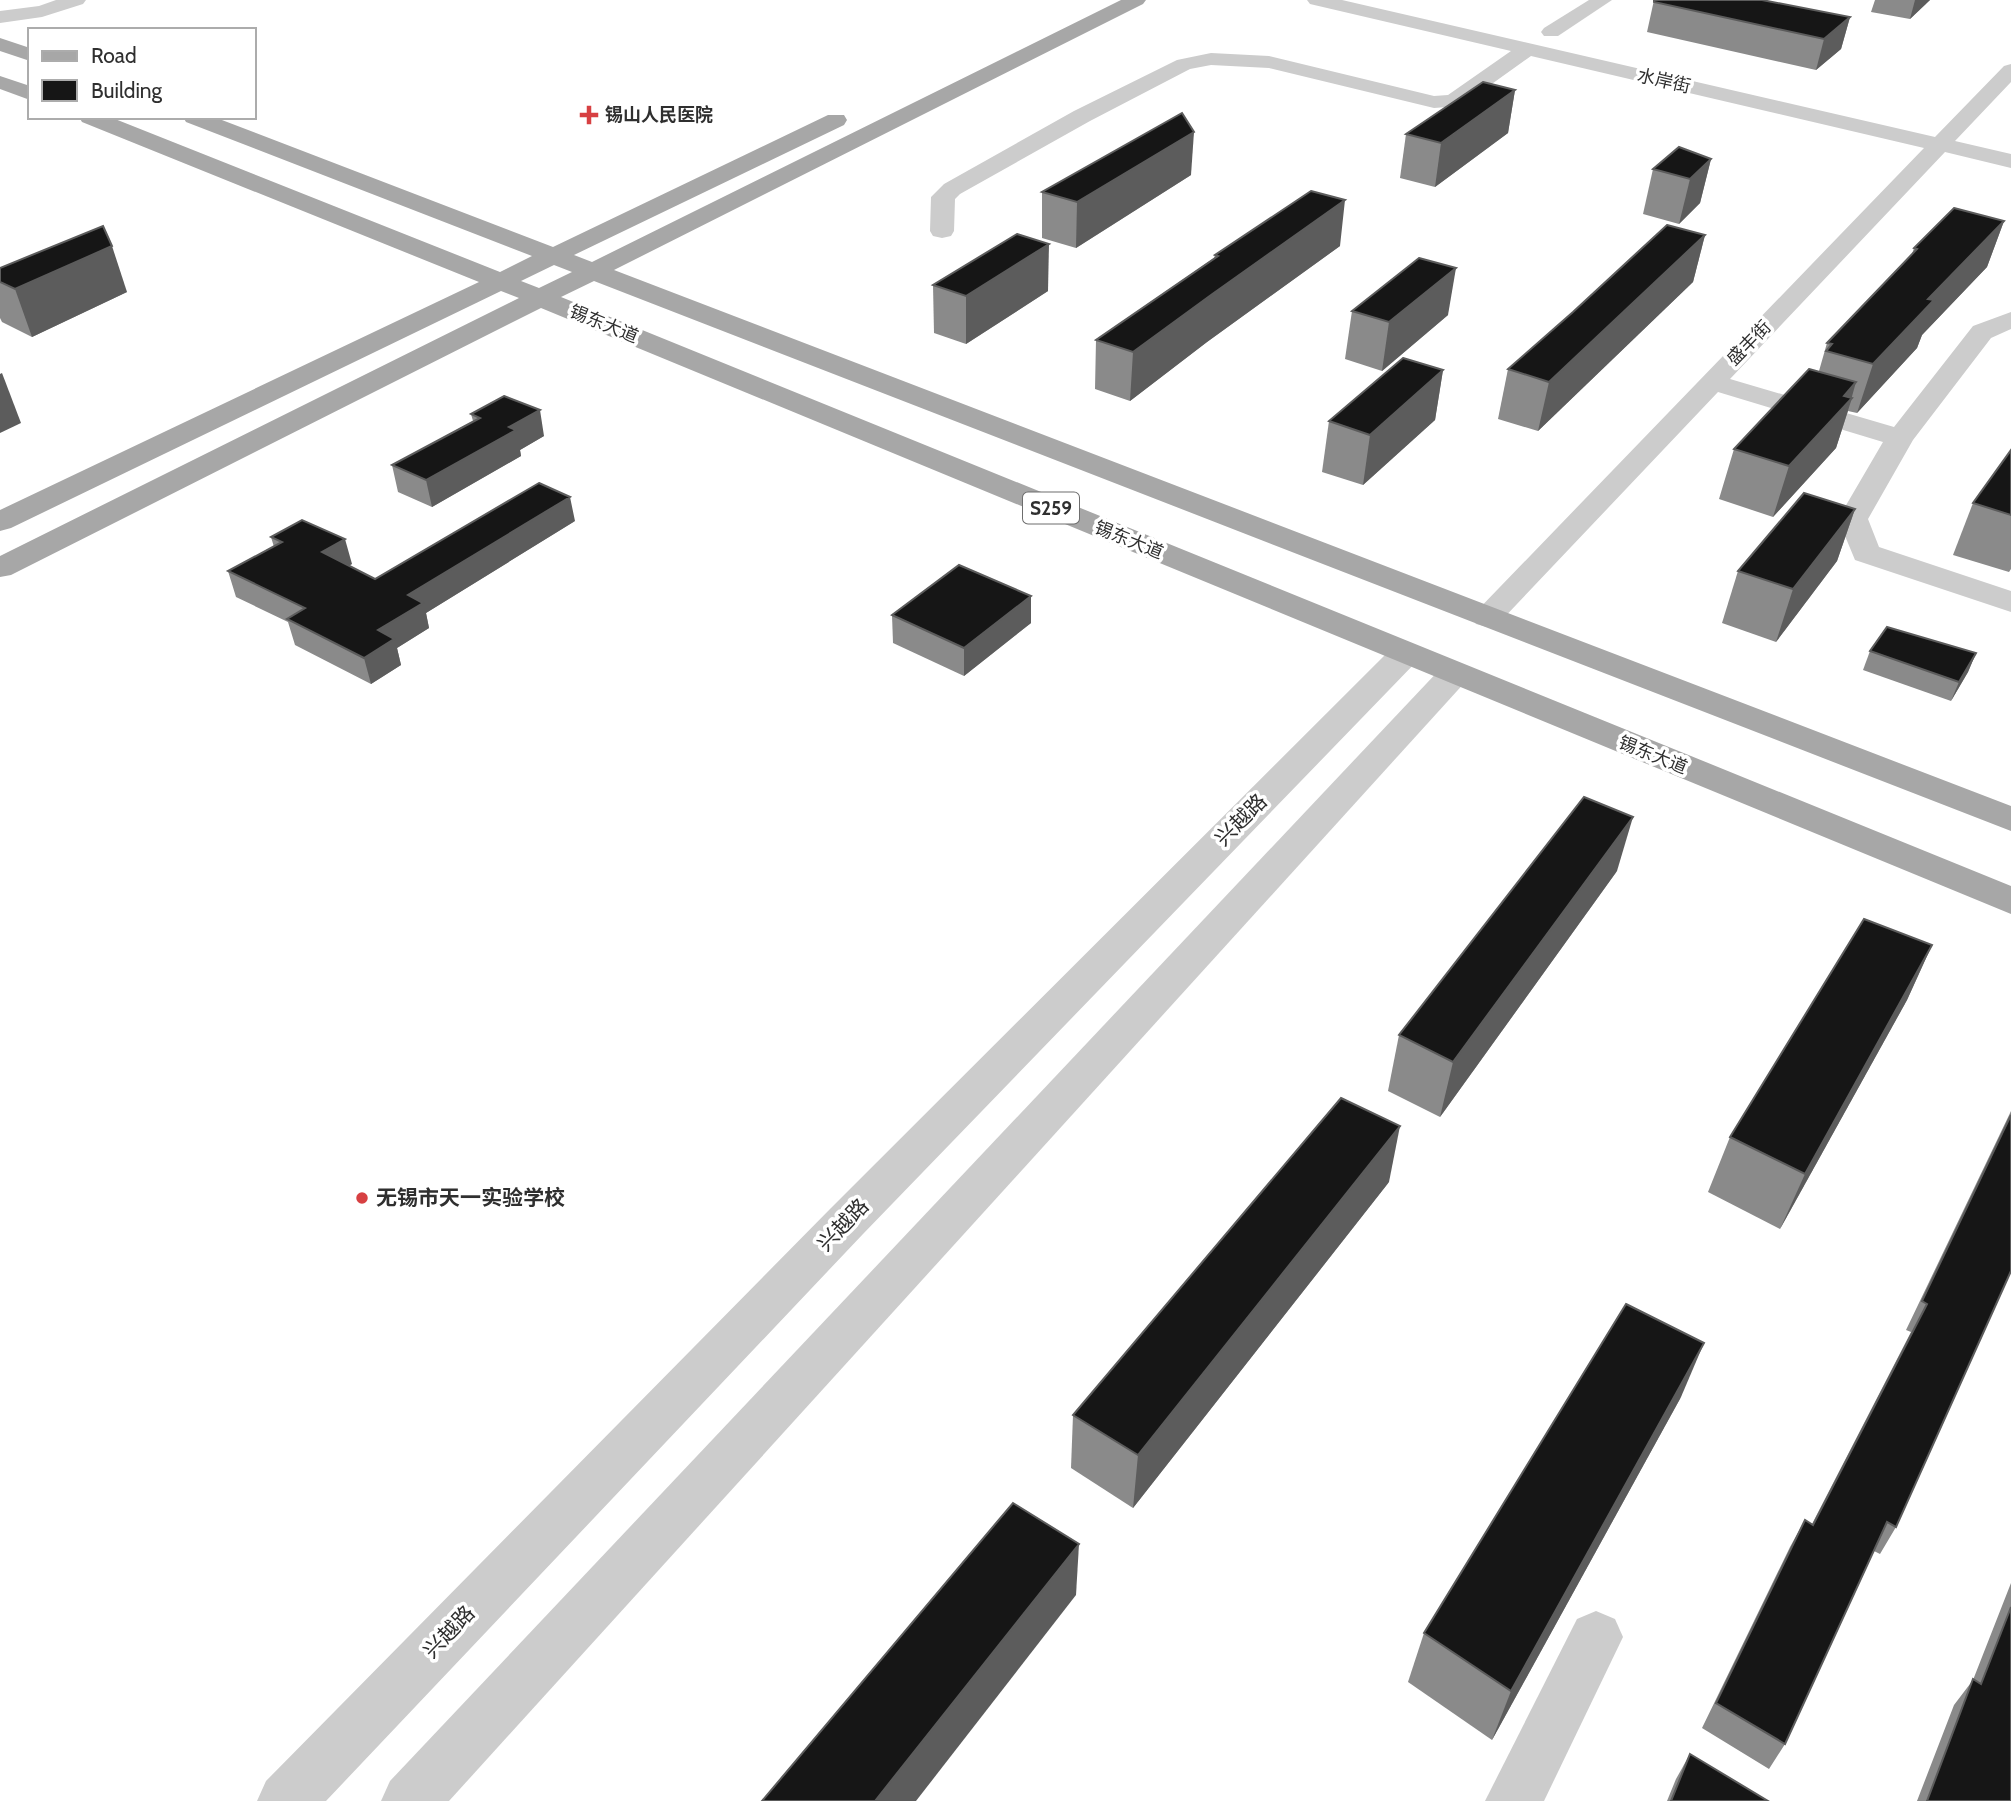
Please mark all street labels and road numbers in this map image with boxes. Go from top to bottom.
street label: 水岸街 [1635,64,1693,98]
street label: 锡东大道 [567,300,641,348]
street label: 盛丰街 [1722,316,1776,370]
road number: S259 [1023,492,1079,524]
street label: 锡东大道 [1092,516,1166,564]
street label: 锡东大道 [1616,731,1690,779]
street label: 兴越路 [1210,789,1272,851]
street label: 兴越路 [812,1193,874,1256]
street label: 兴越路 [418,1600,480,1663]

